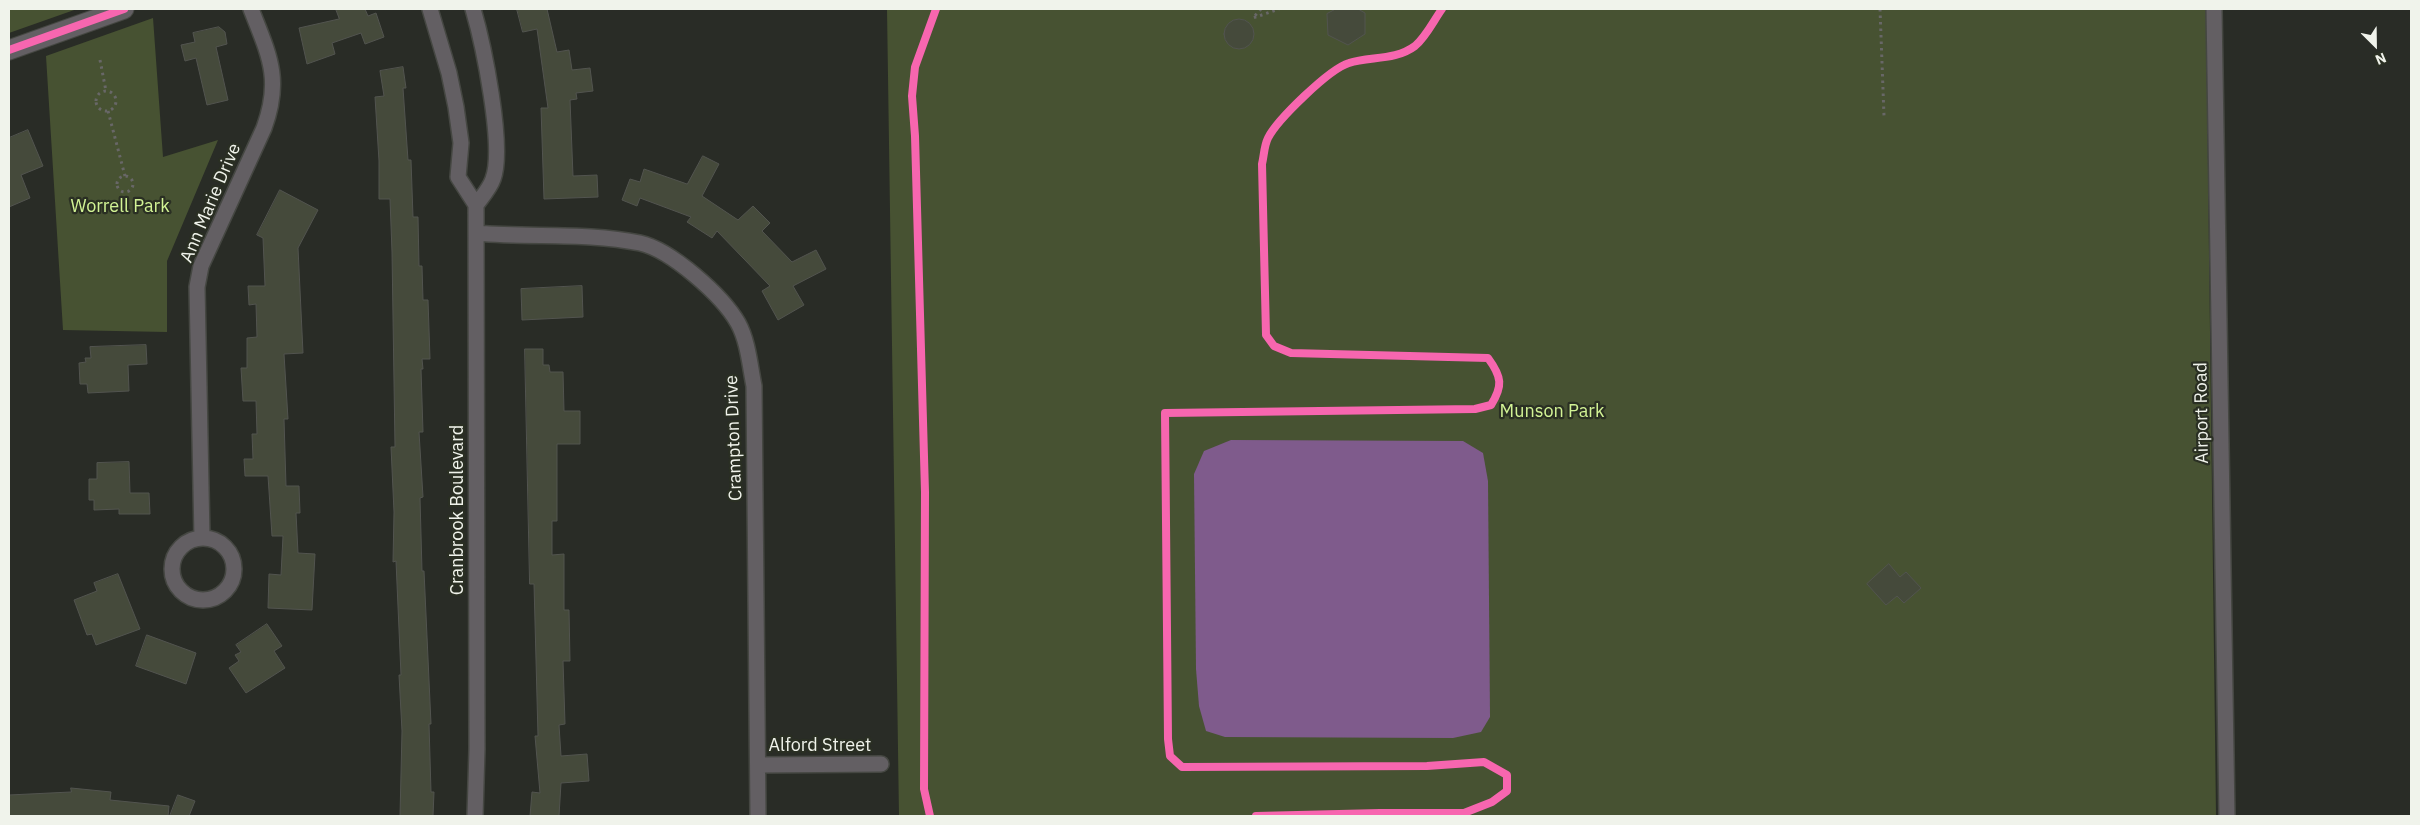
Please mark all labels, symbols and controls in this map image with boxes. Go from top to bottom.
north arrow [2350,20,2400,70]
text: N [2373,49,2389,69]
street label: Ann Marie Drive [176,140,246,266]
park label: Worrell Park [70,196,170,218]
street label: Airport Road [2190,362,2214,464]
street label: Crampton Drive [721,375,747,501]
park label: Munson Park [1500,401,1604,423]
street label: Cranbrook Boulevard [447,425,469,595]
street label: Alford Street [769,735,871,757]

